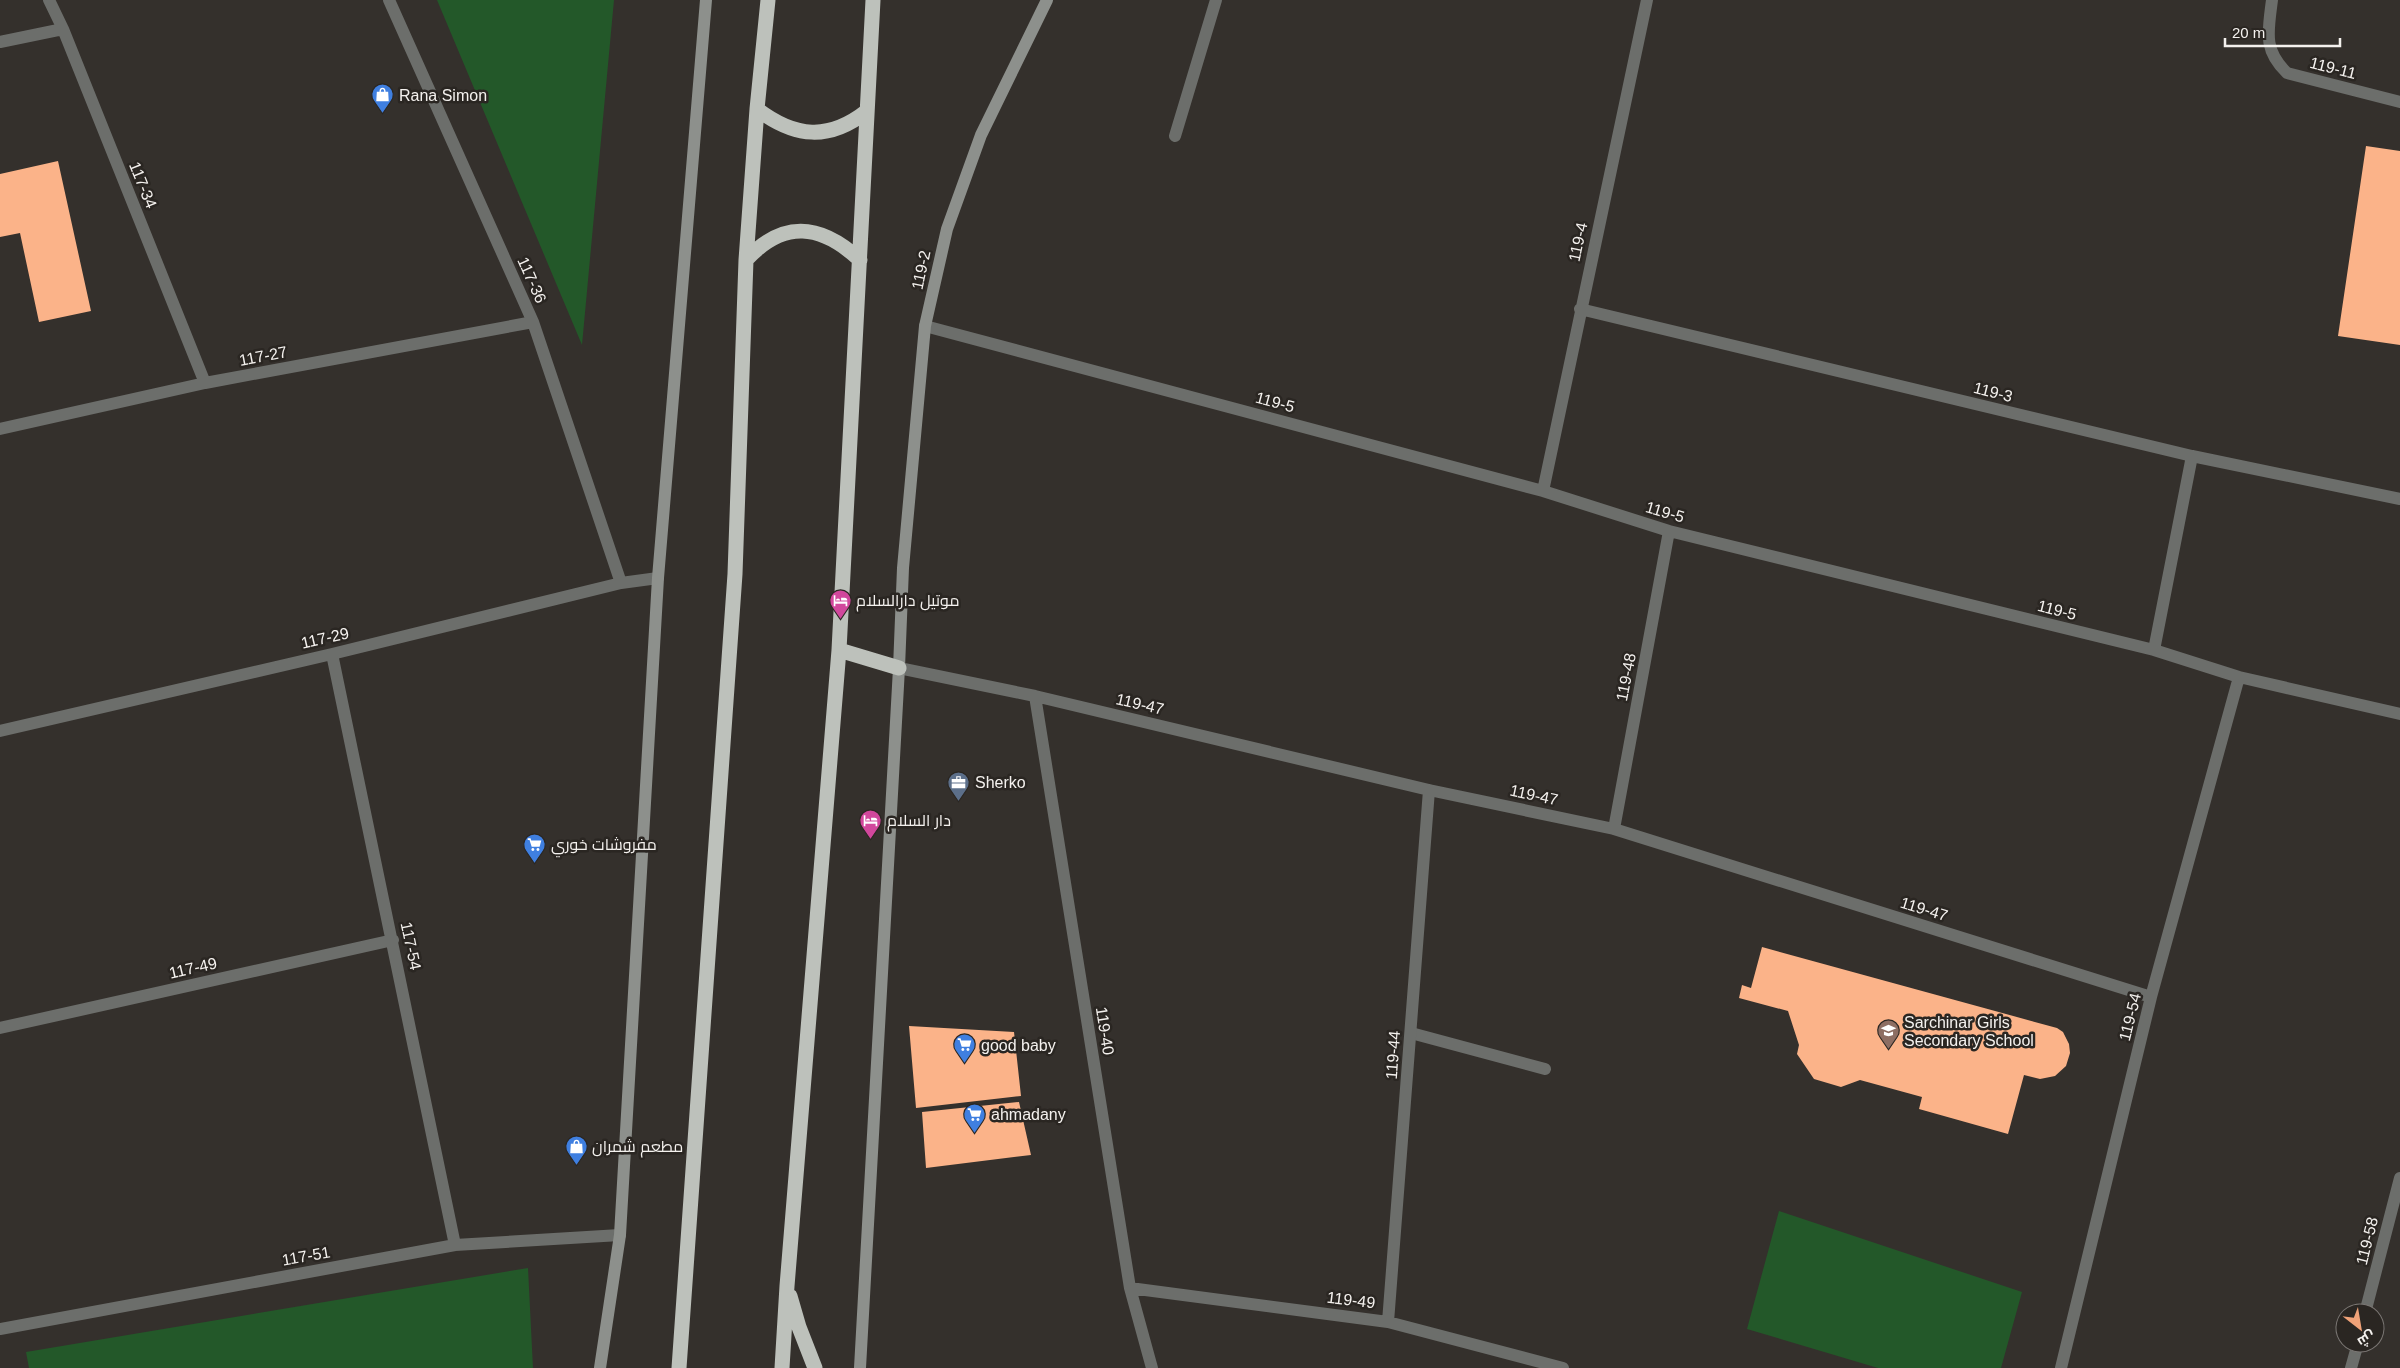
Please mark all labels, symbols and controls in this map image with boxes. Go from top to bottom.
scale bar [2225,15,2340,47]
text: 20 m [2232,24,2265,41]
street label: 119-11 [2308,54,2358,82]
shop icon: Rana Simon [371,83,395,114]
place label: Rana Simon [399,87,487,104]
street label: 117-34 [126,159,160,211]
street label: 119-4 [1566,221,1590,263]
street label: 119-2 [909,249,933,291]
street label: 117-36 [514,254,550,306]
street label: 117-27 [238,343,289,369]
street label: 119-3 [1972,379,2014,405]
street label: 119-5 [1254,389,1296,415]
street label: 119-5 [1644,498,1687,526]
hotel icon: موتيل دارالسلام [828,588,852,619]
place label: موتيل دارالسلام [856,592,960,612]
street label: 119-5 [2036,597,2078,623]
street label: 117-29 [299,624,351,652]
street label: 119-48 [1613,651,1639,702]
street label: 119-47 [1114,690,1166,718]
office icon: Sherko [947,770,971,801]
place label: Sherko [975,774,1026,791]
street label: 119-47 [1508,782,1560,808]
hotel icon: دار السلام [859,808,883,839]
place label: دار السلام [887,812,951,832]
supermarket icon: مفروشات خوري [523,832,547,863]
place label: مفروشات خوري [551,836,657,858]
street label: 119-47 [1898,894,1950,924]
street label: 117-54 [398,920,424,972]
street label: 117-49 [167,954,219,982]
street label: 119-54 [2116,991,2144,1043]
street label: 119-40 [1093,1006,1117,1056]
place label: Sarchinar Girls Secondary School [1904,1014,2034,1049]
school or university icon: Sarchinar Girls Secondary School [1876,1019,1900,1050]
street label: 119-44 [1383,1030,1403,1080]
supermarket icon: good baby [953,1033,977,1064]
place label: good baby [981,1037,1056,1054]
supermarket icon: ahmadany [963,1102,987,1133]
place label: ahmadany [991,1106,1066,1123]
shop icon: مطعم شمران [564,1134,588,1165]
place label: مطعم شمران [592,1138,683,1158]
street label: 119-58 [2353,1215,2381,1267]
street label: 117-51 [281,1243,332,1269]
street label: 119-49 [1326,1289,1376,1311]
north arrow [2335,1303,2385,1353]
text: ش [2354,1327,2379,1351]

